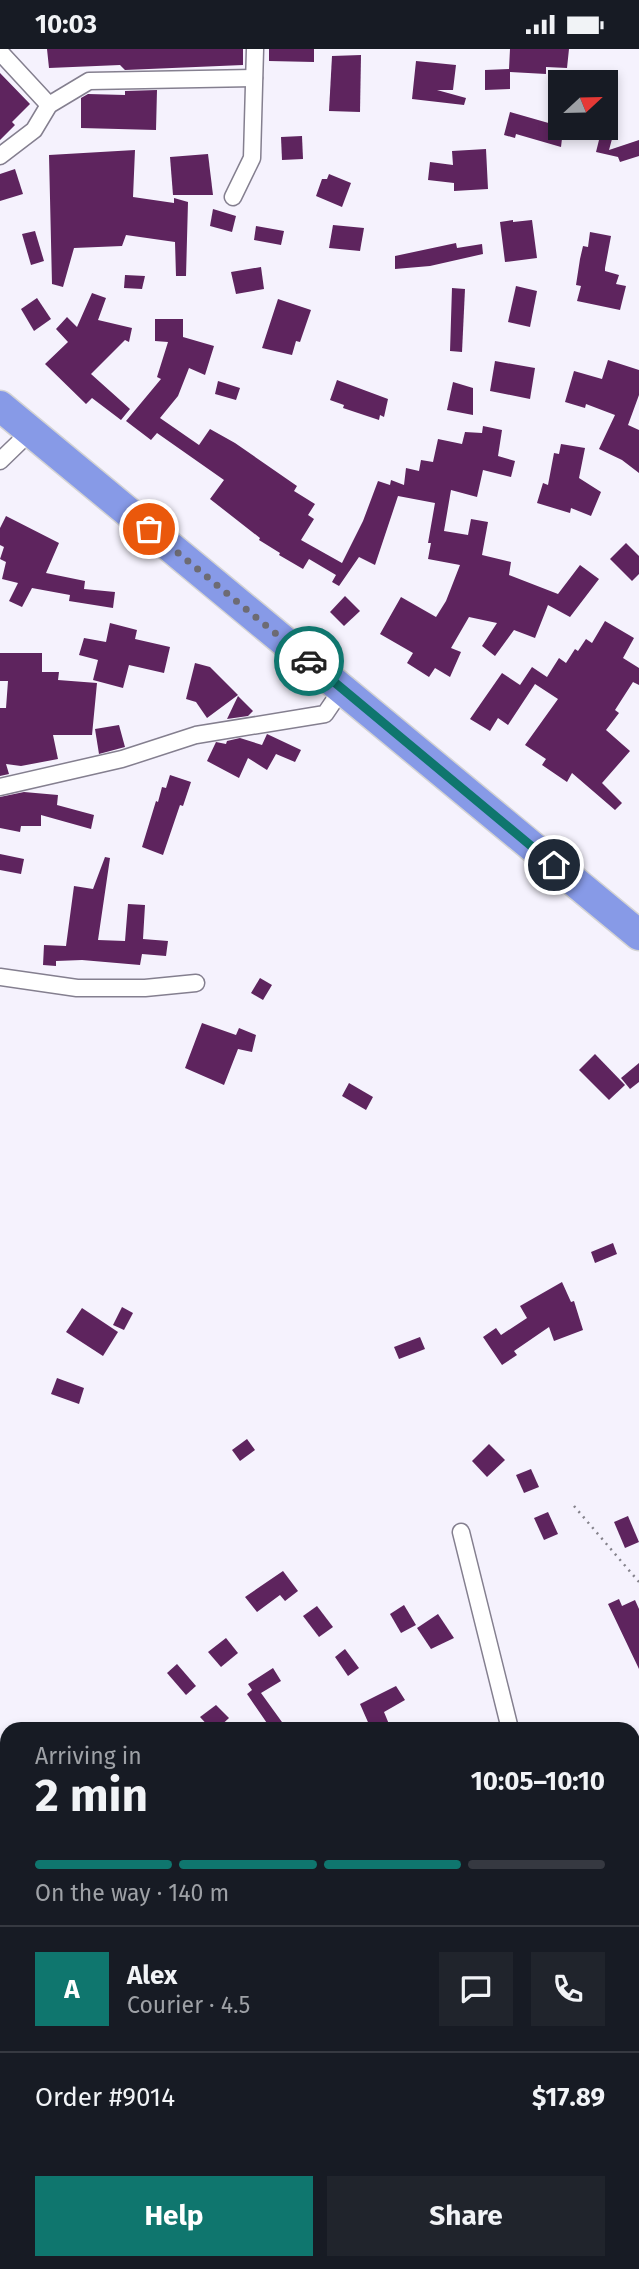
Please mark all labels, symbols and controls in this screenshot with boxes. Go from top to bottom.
text: 10:03 [35,9,97,40]
north arrow [548,70,618,140]
map controls [548,70,618,140]
pin [119,499,179,559]
icon: bag [130,510,168,548]
courier [274,626,344,696]
icon: car [290,642,328,680]
pin [524,835,584,895]
icon: home [535,846,573,884]
text: Arriving in [35,1742,142,1770]
text: 10:05–10:10 [471,1766,605,1797]
text: 2 min [35,1768,148,1823]
text: On the way · 140 m [35,1879,229,1907]
button: chat [439,1952,513,2026]
button: phone [531,1952,605,2026]
text: Alex [127,1960,177,1991]
text: A [64,1974,80,2005]
text: Courier · 4.5 [127,1991,250,2019]
text: Order #9014 [35,2082,175,2113]
text: $17.89 [532,2082,605,2113]
button: Help [35,2176,313,2256]
button: Share [327,2176,605,2256]

